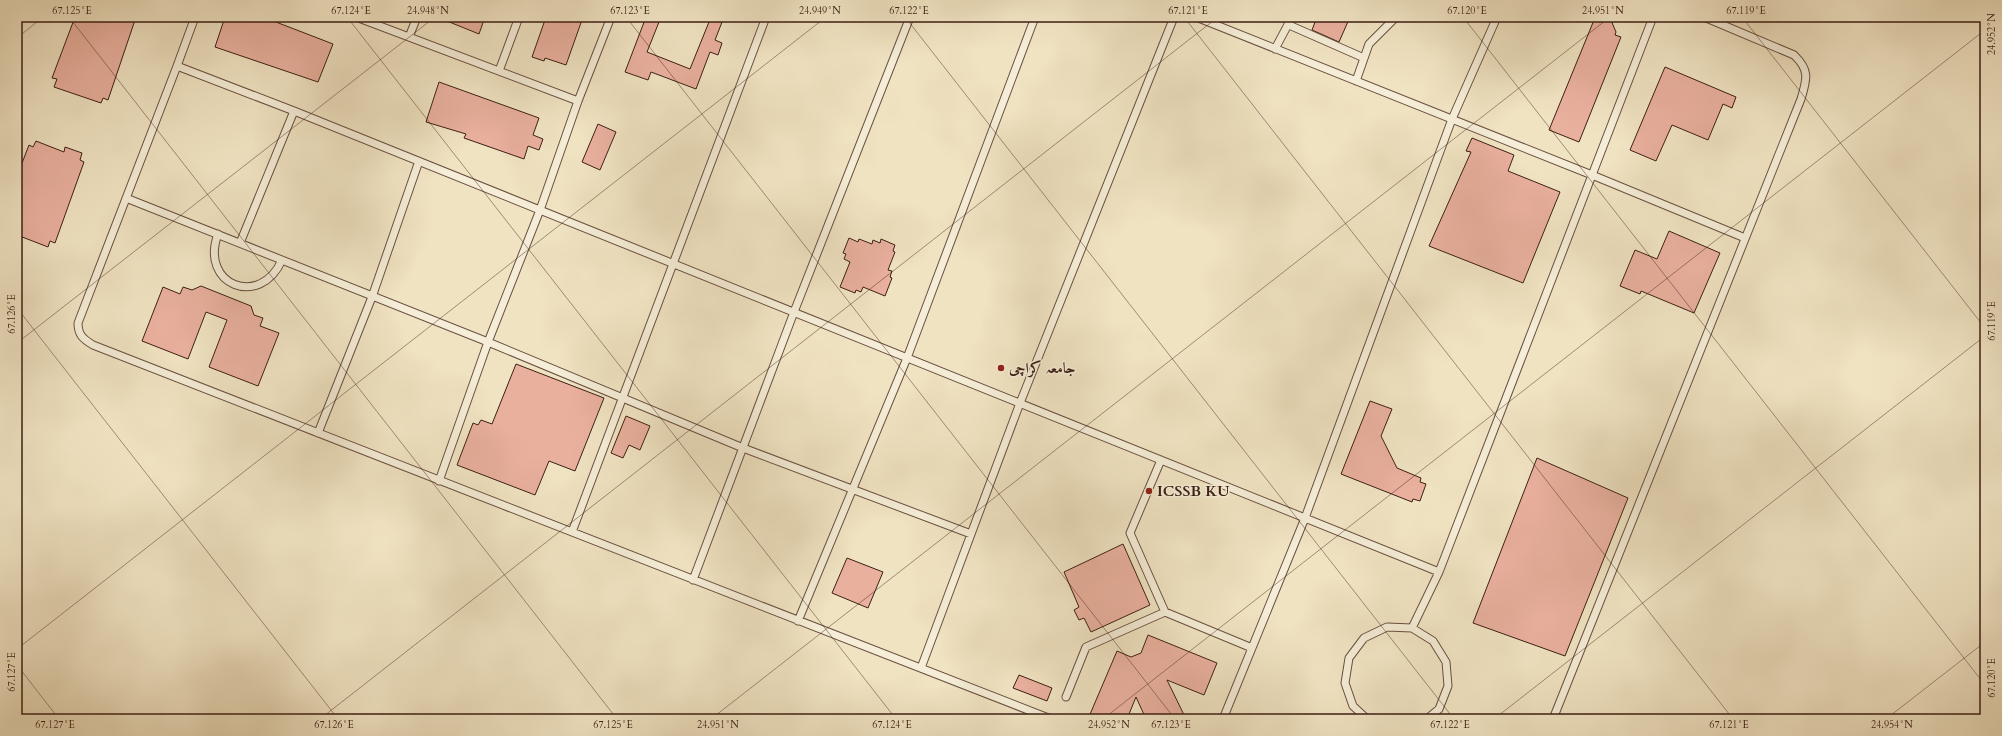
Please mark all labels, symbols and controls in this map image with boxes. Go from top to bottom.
text: 67.125°E [52,4,92,18]
text: 67.124°E [331,4,371,18]
text: 24.948°N [407,4,449,18]
text: 67.123°E [610,4,650,18]
text: 24.949°N [799,4,841,18]
text: 67.122°E [889,4,929,18]
text: 67.121°E [1168,4,1208,18]
text: 67.120°E [1447,4,1487,18]
text: 24.951°N [1582,4,1624,18]
text: 67.119°E [1726,4,1766,18]
text: 24.952°N [1985,13,1999,55]
text: 67.126°E [5,294,19,334]
text: 67.119°E [1985,301,1999,341]
place label: جامعہ کراچی [1008,358,1075,378]
marker: جامعہ کراچی [996,363,1006,373]
place label: ICSSB KU [1157,481,1230,501]
marker: ICSSB KU [1144,486,1154,496]
text: 67.127°E [5,652,19,692]
text: 67.120°E [1985,658,1999,698]
text: 67.127°E [35,718,75,732]
text: 67.126°E [314,718,354,732]
text: 67.125°E [593,718,633,732]
text: 24.951°N [697,718,739,732]
text: 67.124°E [872,718,912,732]
text: 24.952°N [1088,718,1130,732]
text: 67.123°E [1151,718,1191,732]
text: 67.122°E [1430,718,1470,732]
text: 67.121°E [1709,718,1749,732]
text: 24.954°N [1871,718,1913,732]

